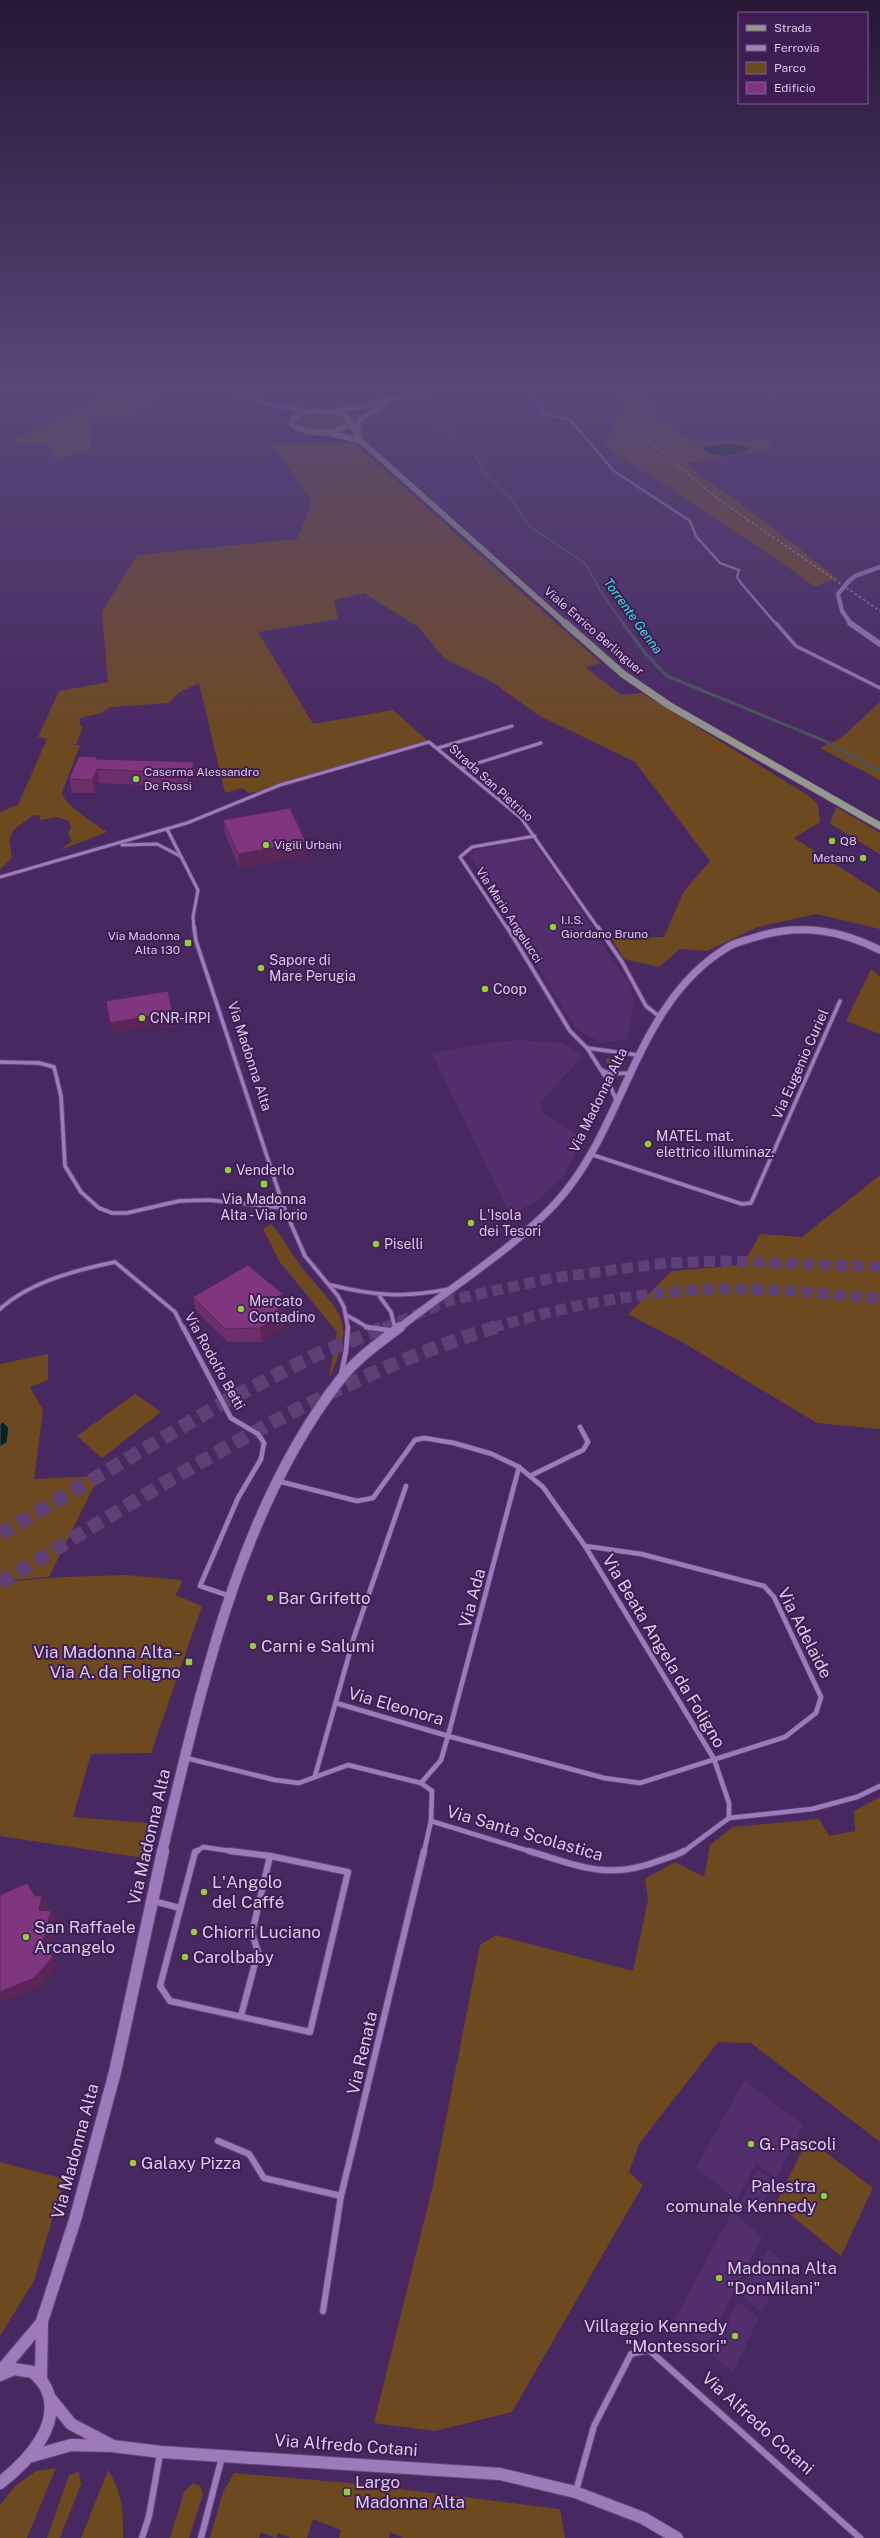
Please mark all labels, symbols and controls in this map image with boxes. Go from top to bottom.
legend [738,12,868,104]
text: Strada [774,21,811,35]
text: Ferrovia [774,41,819,55]
text: Parco [774,61,806,75]
text: Edificio [774,81,816,95]
water label: Torrente Genna [601,575,666,657]
street label: Viale Enrico Berlinguer [541,584,647,678]
street label: Strada San Pietrino [446,742,536,824]
place label: Caserma Alessandro De Rossi [144,765,259,793]
marker: Caserma Alessandro De Rossi [131,774,141,784]
place label: Q8 [840,834,857,848]
marker: Q8 [827,836,837,846]
place label: Vigili Urbani [274,838,342,852]
marker: Vigili Urbani [261,840,271,850]
place label: Metano [813,851,855,865]
marker: Metano [858,853,868,863]
street label: Via Mario Angelucci [473,865,545,965]
place label: I.I.S. Giordano Bruno [561,913,648,941]
marker: I.I.S. Giordano Bruno [548,922,558,932]
place label: Via Madonna Alta 130 [108,929,180,957]
marker: Via Madonna Alta 130 [183,938,193,948]
place label: Sapore di Mare Perugia [269,952,356,984]
marker: Sapore di Mare Perugia [256,963,266,973]
place label: Coop [493,981,527,997]
marker: Coop [480,984,490,994]
street label: Via Madonna Alta [225,999,275,1113]
street label: Via Eugenio Curiel [769,1006,831,1122]
place label: CNR-IRPI [150,1010,211,1026]
marker: CNR-IRPI [137,1013,147,1023]
street label: Via Madonna Alta [566,1045,630,1155]
place label: MATEL mat. elettrico illuminaz. [656,1128,775,1160]
marker: MATEL mat. elettrico illuminaz. [643,1139,653,1149]
place label: Venderlo [236,1162,294,1178]
marker: Venderlo [223,1165,233,1175]
marker: Via Madonna Alta - Via Iorio [259,1179,269,1189]
place label: Via Madonna Alta - Via Iorio [220,1191,308,1223]
place label: L'Isola dei Tesori [479,1207,541,1239]
marker: L'Isola dei Tesori [466,1218,476,1228]
place label: Piselli [384,1236,423,1252]
marker: Piselli [371,1239,381,1249]
place label: Mercato Contadino [249,1293,316,1325]
marker: Mercato Contadino [236,1304,246,1314]
street label: Via Rodolfo Betti [182,1310,248,1412]
street label: Via Beata Angela da Foligno [598,1551,730,1751]
street label: Via Ada [455,1566,489,1630]
street label: Via Adelaide [774,1584,836,1682]
place label: Bar Grifetto [278,1588,371,1608]
marker: Bar Grifetto [265,1593,275,1603]
place label: Carni e Salumi [261,1636,375,1656]
marker: Carni e Salumi [248,1641,258,1651]
place label: Via Madonna Alta - Via A. da Foligno [33,1642,181,1682]
marker: Via Madonna Alta - Via A. da Foligno [184,1657,194,1667]
street label: Via Eleonora [346,1683,446,1729]
street label: Via Madonna Alta [124,1767,174,1907]
street label: Via Santa Scolastica [444,1801,606,1865]
place label: L'Angolo del Caffé [212,1872,284,1912]
marker: L'Angolo del Caffé [199,1887,209,1897]
place label: San Raffaele Arcangelo [34,1917,136,1957]
place label: Chiorri Luciano [202,1922,321,1942]
marker: Chiorri Luciano [189,1927,199,1937]
marker: San Raffaele Arcangelo [21,1932,31,1942]
place label: Carolbaby [193,1947,274,1967]
marker: Carolbaby [180,1952,190,1962]
street label: Via Renata [343,2009,381,2097]
street label: Via Madonna Alta [47,2081,103,2221]
place label: G. Pascoli [759,2134,836,2154]
marker: G. Pascoli [746,2139,756,2149]
place label: Galaxy Pizza [141,2153,241,2173]
marker: Galaxy Pizza [128,2158,138,2168]
place label: Palestra comunale Kennedy [666,2176,816,2216]
marker: Palestra comunale Kennedy [819,2191,829,2201]
place label: Madonna Alta "DonMilani" [727,2258,837,2298]
marker: Madonna Alta "DonMilani" [714,2273,724,2283]
place label: Villaggio Kennedy "Montessori" [584,2316,727,2356]
marker: Villaggio Kennedy "Montessori" [730,2331,740,2341]
street label: Via Alfredo Cotani [698,2368,818,2478]
street label: Via Alfredo Cotani [274,2430,418,2460]
place label: Largo Madonna Alta [355,2472,465,2512]
marker: Largo Madonna Alta [342,2487,352,2497]

